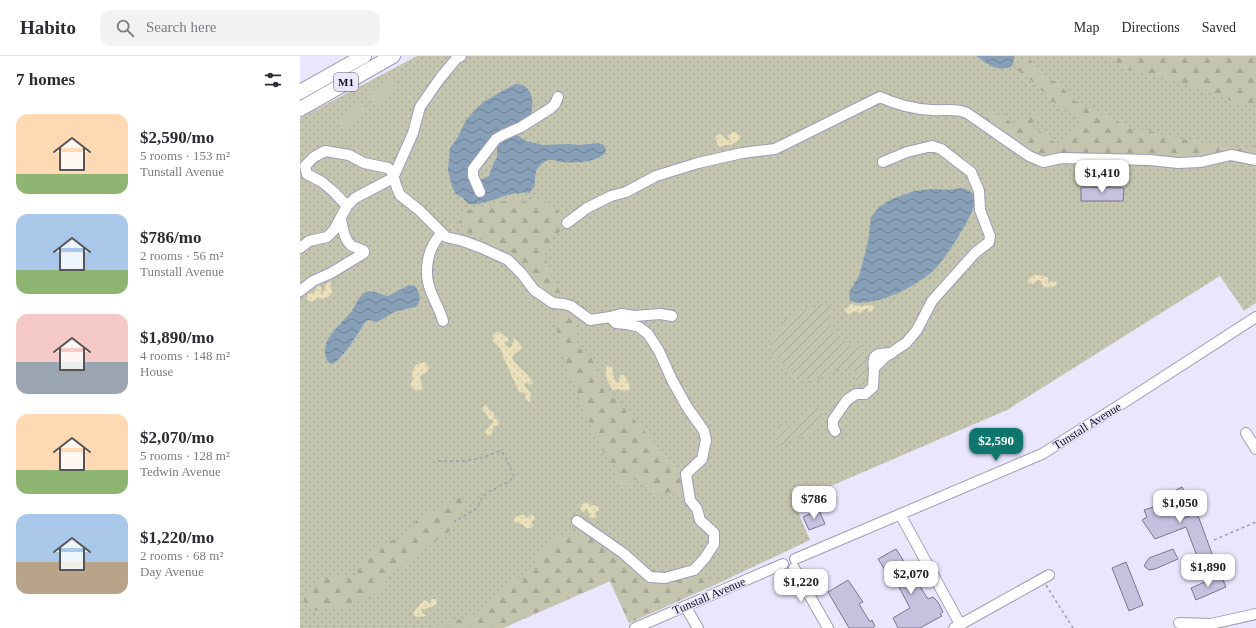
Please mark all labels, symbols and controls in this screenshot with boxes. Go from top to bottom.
search box [100,10,380,46]
text: Habito [20,17,76,38]
icon: search [114,17,136,39]
text: Search here [146,19,216,35]
text: Map [1074,20,1099,35]
text: Directions [1121,20,1180,35]
text: Saved [1202,20,1236,35]
icon: filters [262,69,284,91]
text: 7 homes [16,70,75,89]
road number: M1 [334,73,358,91]
text: $2,590/mo [140,128,214,147]
icon: home [48,130,96,178]
text: 5 rooms · 153 m² [140,148,230,163]
pin: $1,410 [1069,160,1135,194]
text: Tunstall Avenue [140,164,224,179]
text: $1,410 [1084,165,1120,180]
text: $786/mo [140,228,201,247]
icon: home [48,230,96,278]
text: 2 rooms · 56 m² [140,248,223,263]
text: Tunstall Avenue [140,264,224,279]
text: $1,890/mo [140,328,214,347]
icon: home [48,330,96,378]
text: 4 rooms · 148 m² [140,348,230,363]
text: House [140,364,173,379]
street label: Tunstall Avenue [1050,399,1124,453]
text: $2,070/mo [140,428,214,447]
pin: $2,590 [963,428,1029,462]
icon: home [48,430,96,478]
text: $2,590 [978,433,1014,448]
text: 5 rooms · 128 m² [140,448,230,463]
text: Tedwin Avenue [140,464,221,479]
pin: $786 [790,486,838,520]
pin: $1,050 [1147,490,1213,524]
text: $786 [801,491,827,506]
text: $1,050 [1162,495,1198,510]
text: $1,220/mo [140,528,214,547]
icon: home [48,530,96,578]
text: 2 rooms · 68 m² [140,548,223,563]
pin: $1,890 [1175,554,1241,588]
text: $1,890 [1190,559,1226,574]
pin: $2,070 [878,561,944,595]
text: Day Avenue [140,564,204,579]
text: $2,070 [893,566,929,581]
pin: $1,220 [768,569,834,603]
street label: Tunstall Avenue [671,574,747,618]
text: $1,220 [783,574,819,589]

